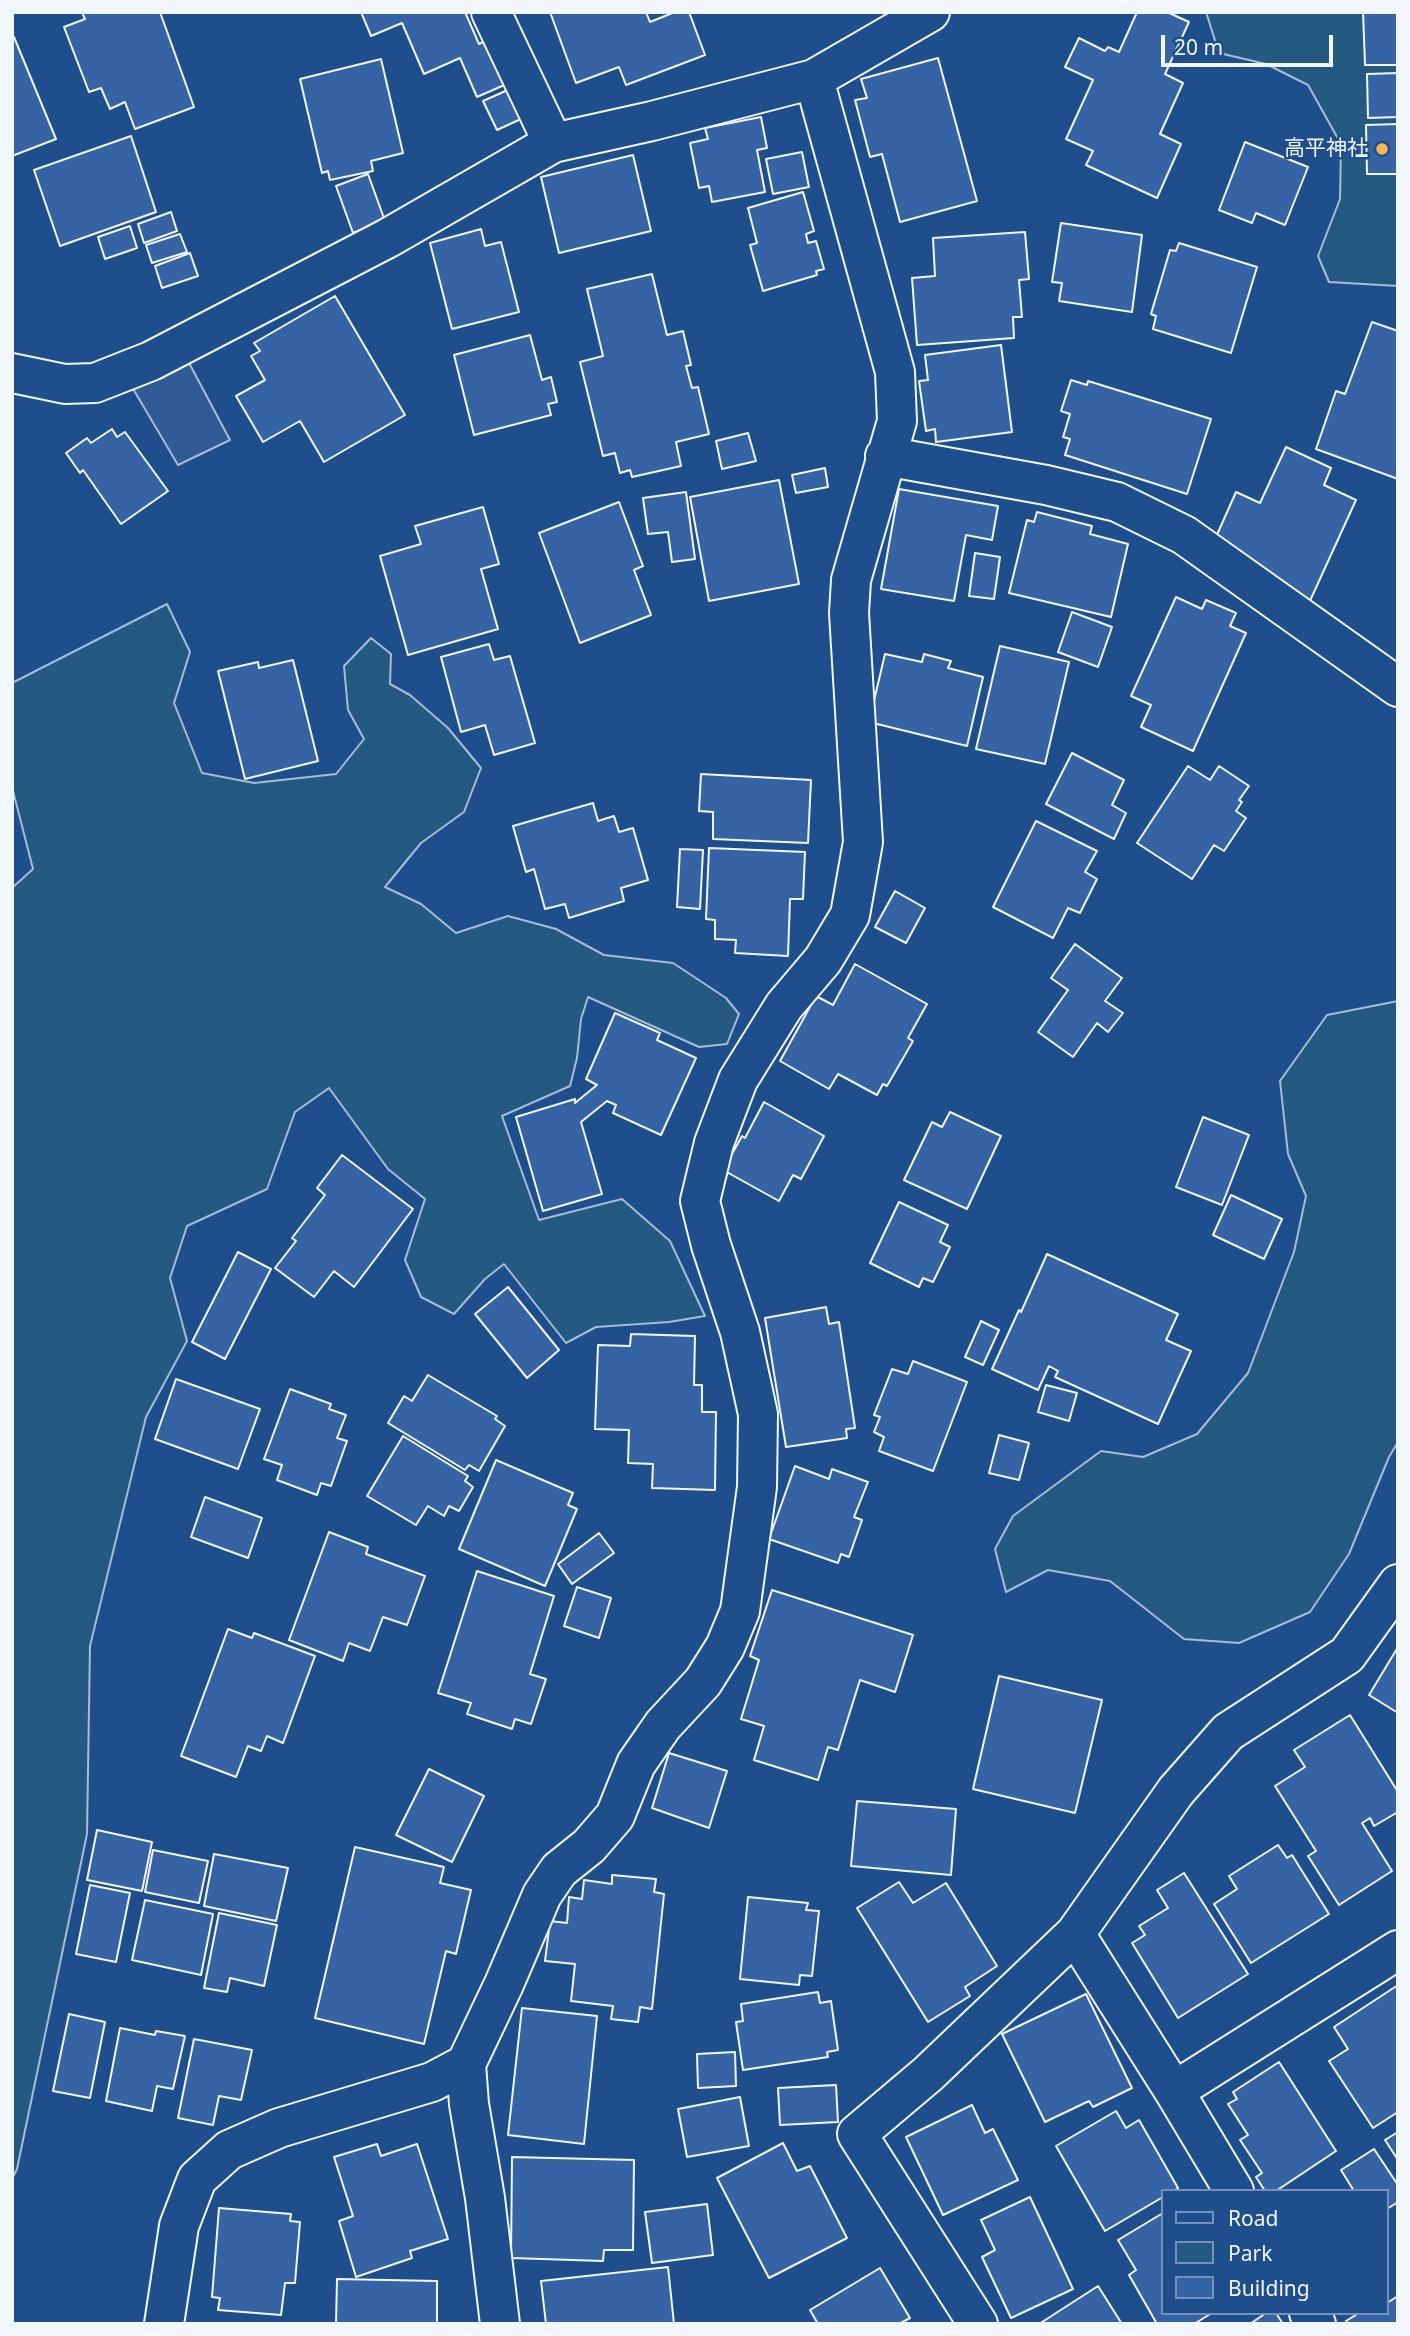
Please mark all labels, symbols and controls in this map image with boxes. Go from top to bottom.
scale bar [1165,21,1336,65]
text: 20 m [1174,33,1223,61]
place label: 高平神社 [1284,136,1368,162]
marker: 高平神社 [1374,141,1390,157]
legend [1162,2189,1389,2315]
text: Road [1228,2204,1278,2232]
text: Park [1228,2239,1272,2267]
text: Building [1228,2274,1310,2302]

